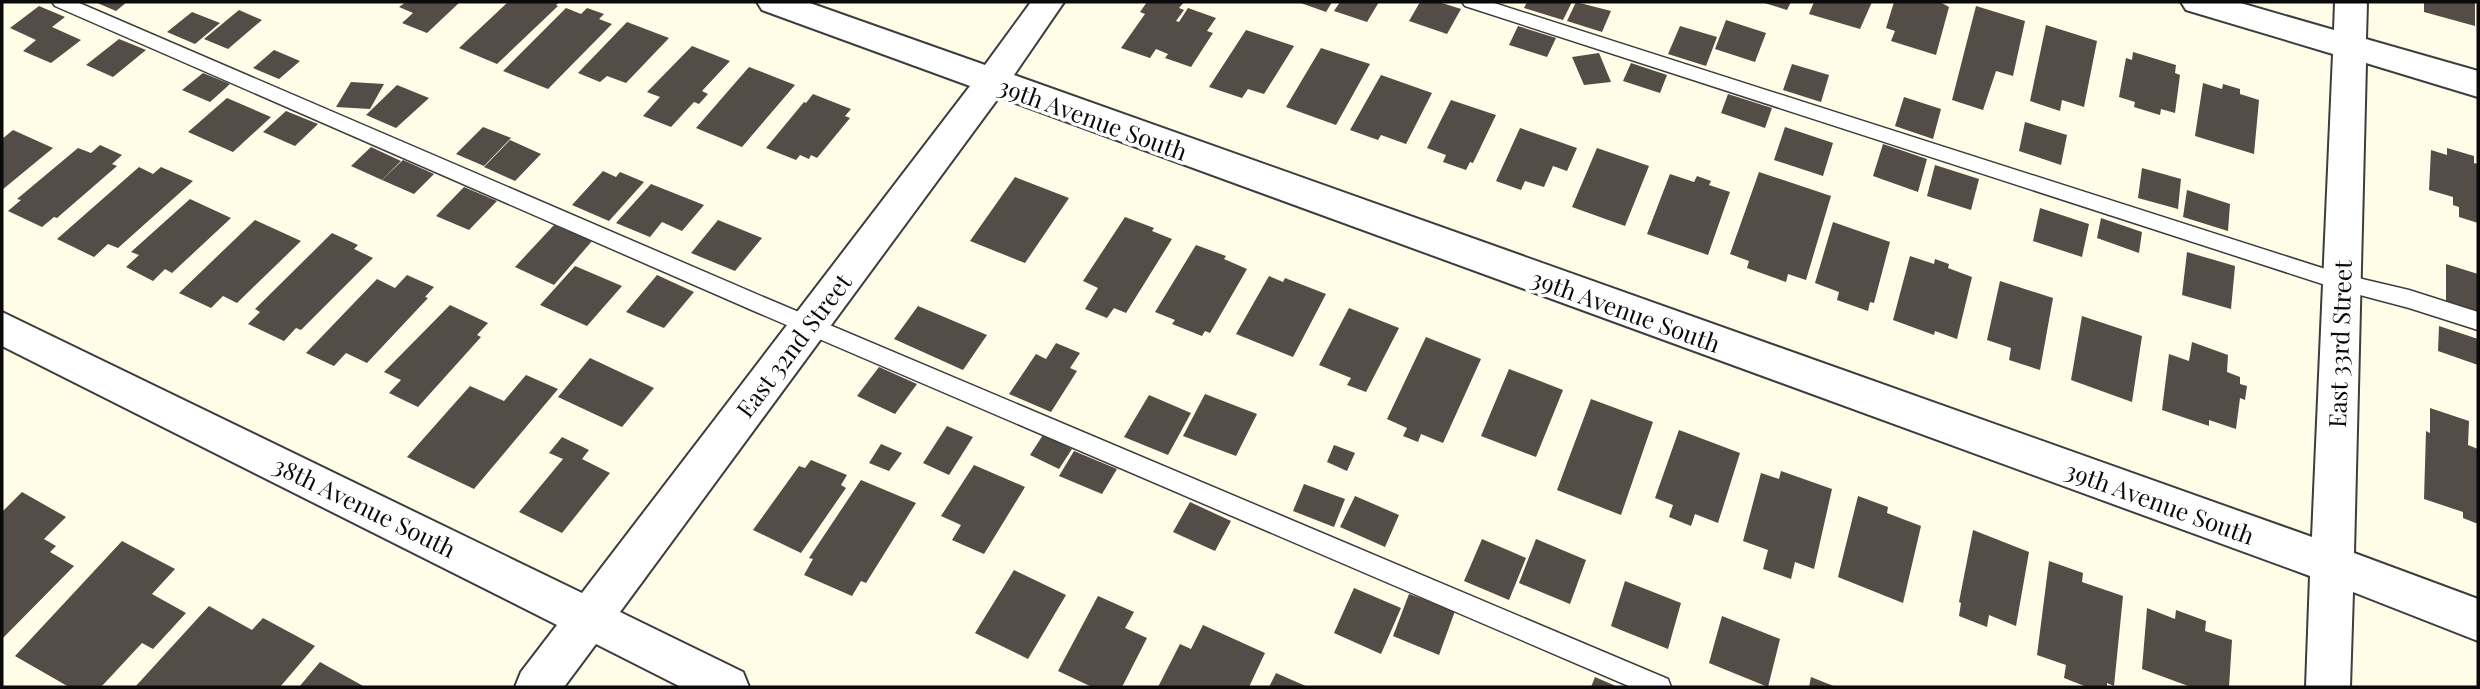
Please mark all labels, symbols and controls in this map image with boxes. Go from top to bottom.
street label: 39th Avenue South [994,69,1192,167]
street label: East 33rd Street [2320,259,2358,428]
street label: 39th Avenue South [1527,261,1725,359]
street label: East 32nd Street [728,266,858,423]
street label: 38th Avenue South [269,448,461,564]
street label: 39th Avenue South [2061,453,2259,551]

